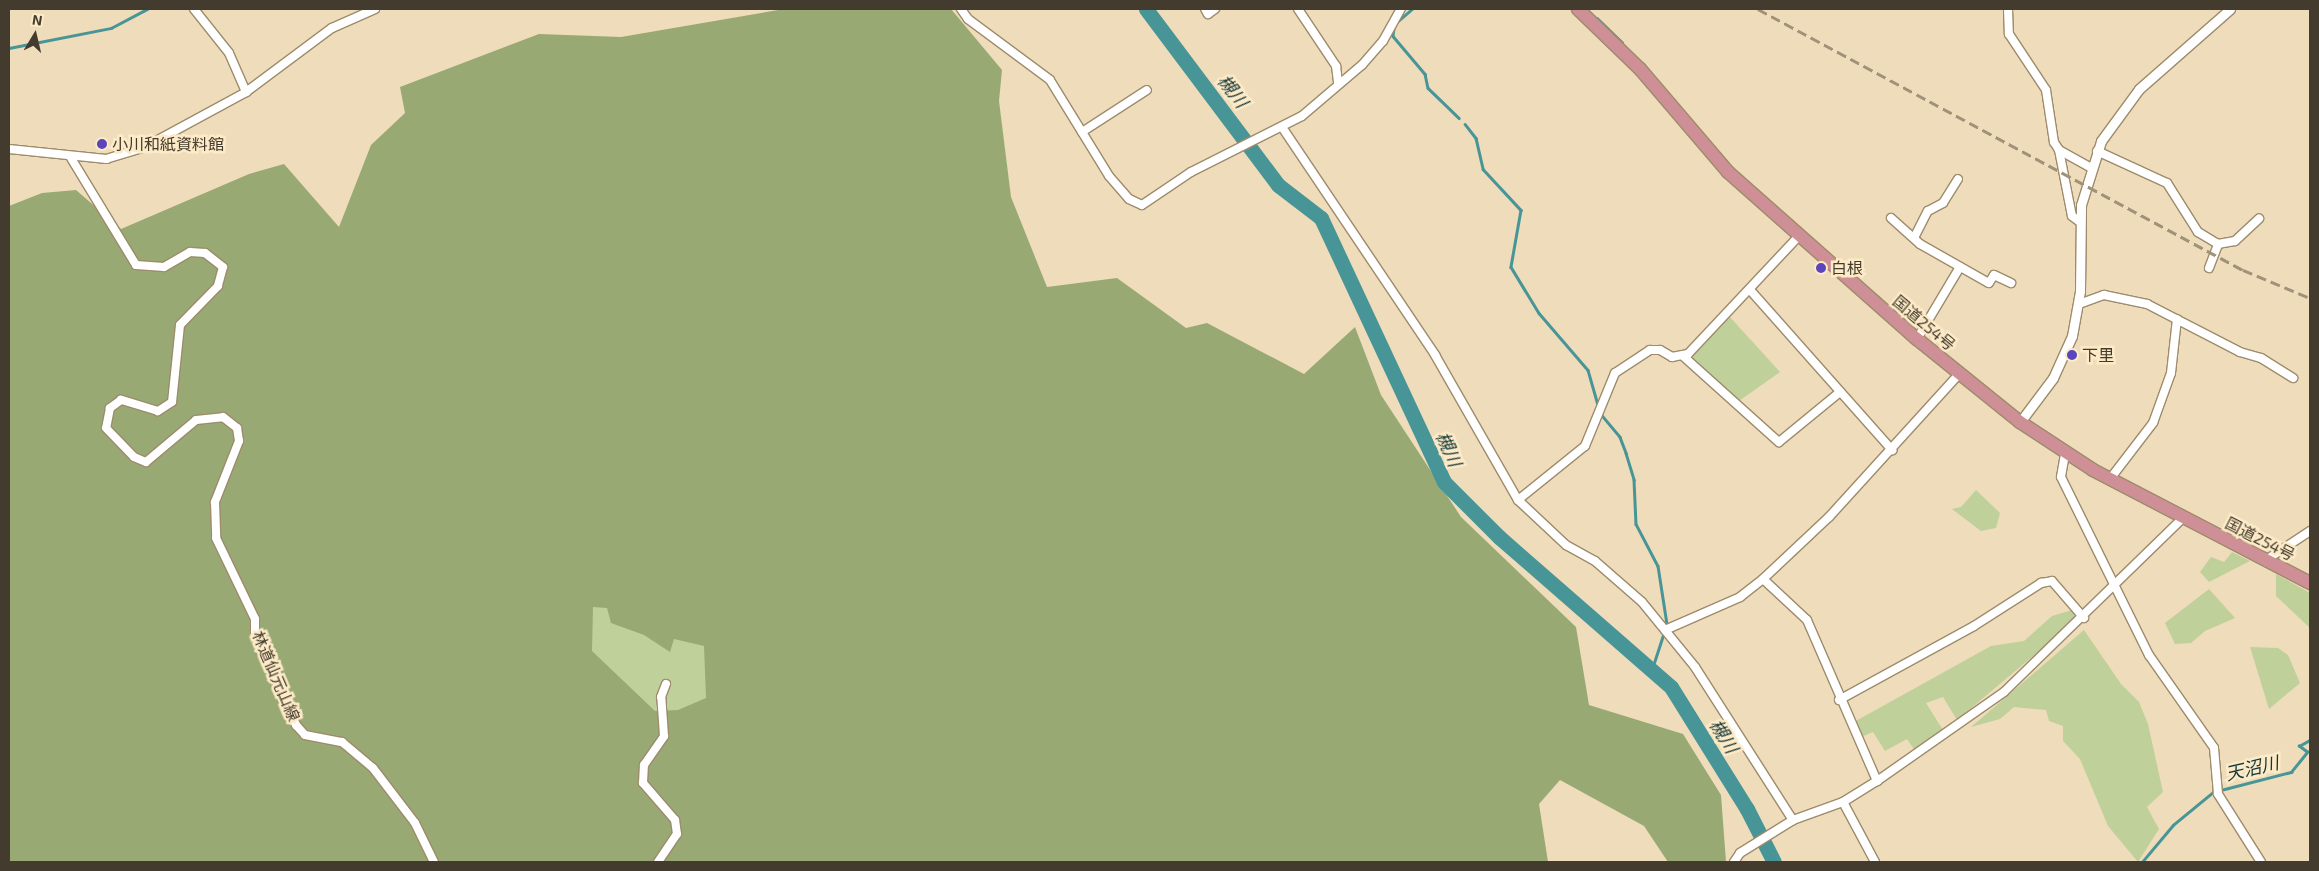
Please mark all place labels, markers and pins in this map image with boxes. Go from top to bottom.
place label: 小川和紙資料館 [112,134,224,154]
marker: 小川和紙資料館 [96,138,108,150]
place label: 白根 [1831,258,1863,278]
marker: 白根 [1815,262,1827,274]
place label: 下里 [2082,345,2114,365]
marker: 下里 [2066,349,2078,361]

